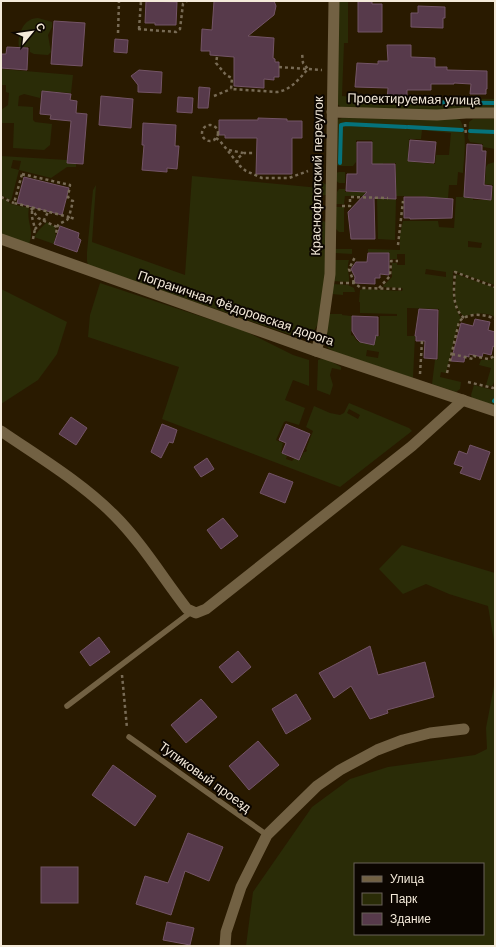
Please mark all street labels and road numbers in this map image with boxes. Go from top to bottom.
street label: Проектируемая улица [347,90,482,108]
street label: Краснофлотский переулок [308,96,326,256]
street label: Пограничная Фёдоровская дорога [136,267,337,349]
street label: Тупиковый проезд [156,739,254,816]

